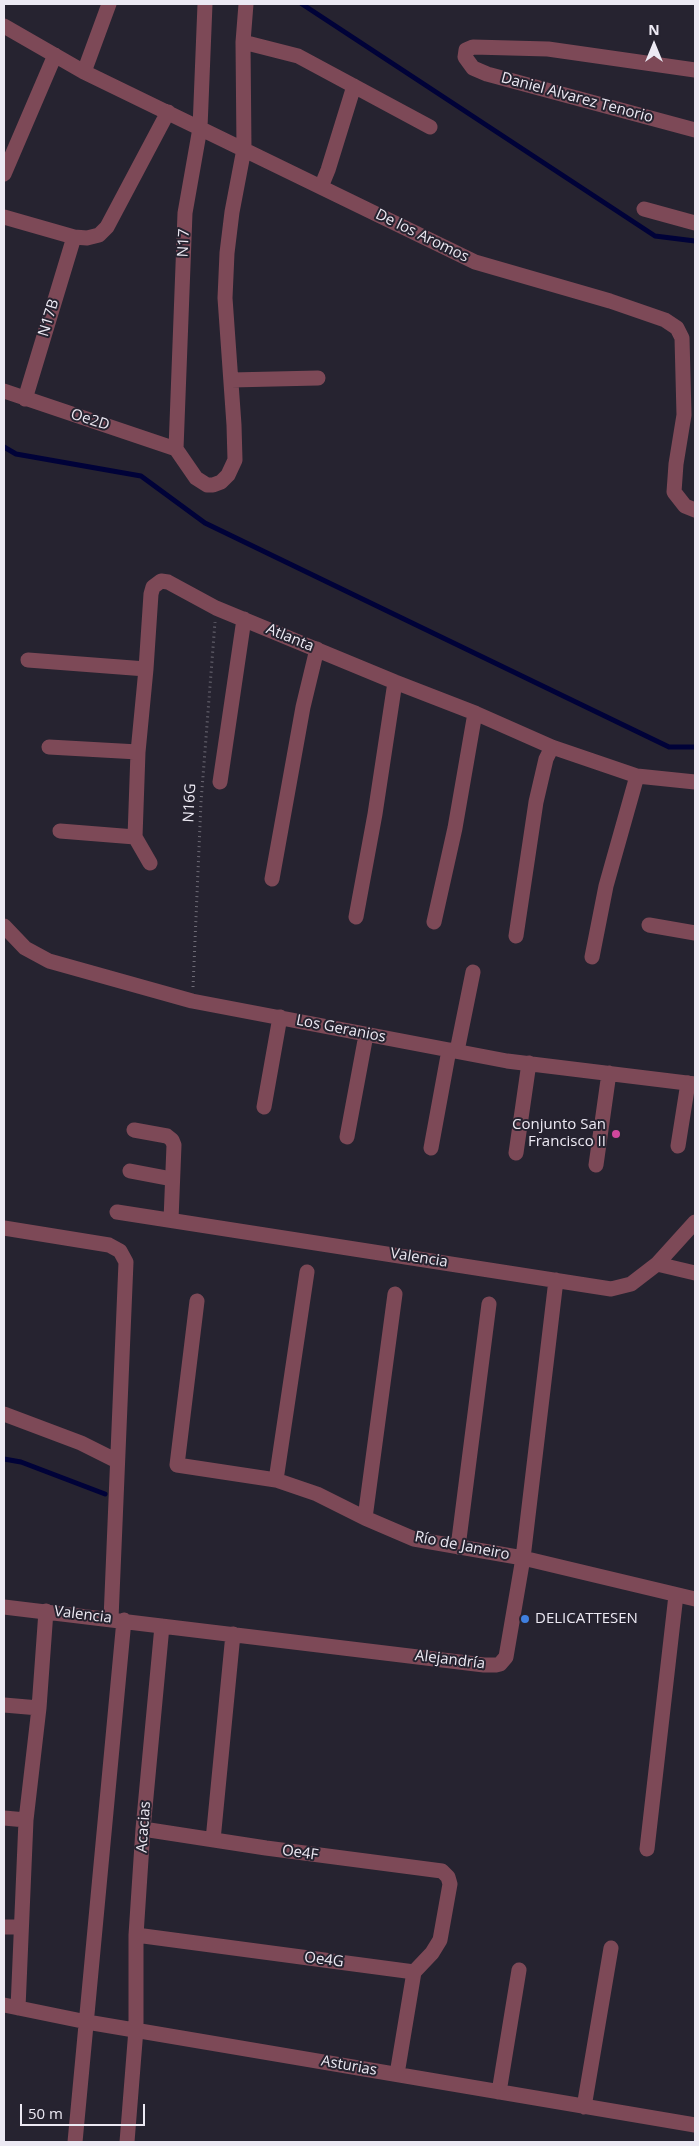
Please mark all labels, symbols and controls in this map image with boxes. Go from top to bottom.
north arrow [629,20,679,70]
text: N [648,20,660,39]
street label: Daniel Alvarez Tenorio [499,69,655,127]
street label: De los Aromos [372,206,472,266]
street label: N17 [174,228,194,258]
street label: N17B [35,297,63,339]
street label: Oe2D [68,405,112,435]
street label: Atlanta [264,620,316,656]
street label: N16G [180,783,200,823]
street label: Los Geranios [295,1011,387,1047]
place label: Conjunto San Francisco II [512,1116,606,1151]
marker: Conjunto San Francisco II [610,1128,622,1140]
street label: Valencia [389,1245,449,1271]
street label: Río de Janeiro [413,1528,511,1564]
street label: Valencia [53,1603,113,1627]
place label: DELICATTESEN [535,1610,638,1628]
marker: DELICATTESEN [519,1613,531,1625]
street label: Alejandría [414,1647,486,1673]
street label: Acacias [133,1801,155,1853]
street label: Oe4F [281,1842,319,1864]
street label: Oe4G [303,1949,345,1971]
street label: Asturias [320,2052,378,2080]
scale bar [22,2094,148,2126]
text: 50 m [28,2103,63,2123]

